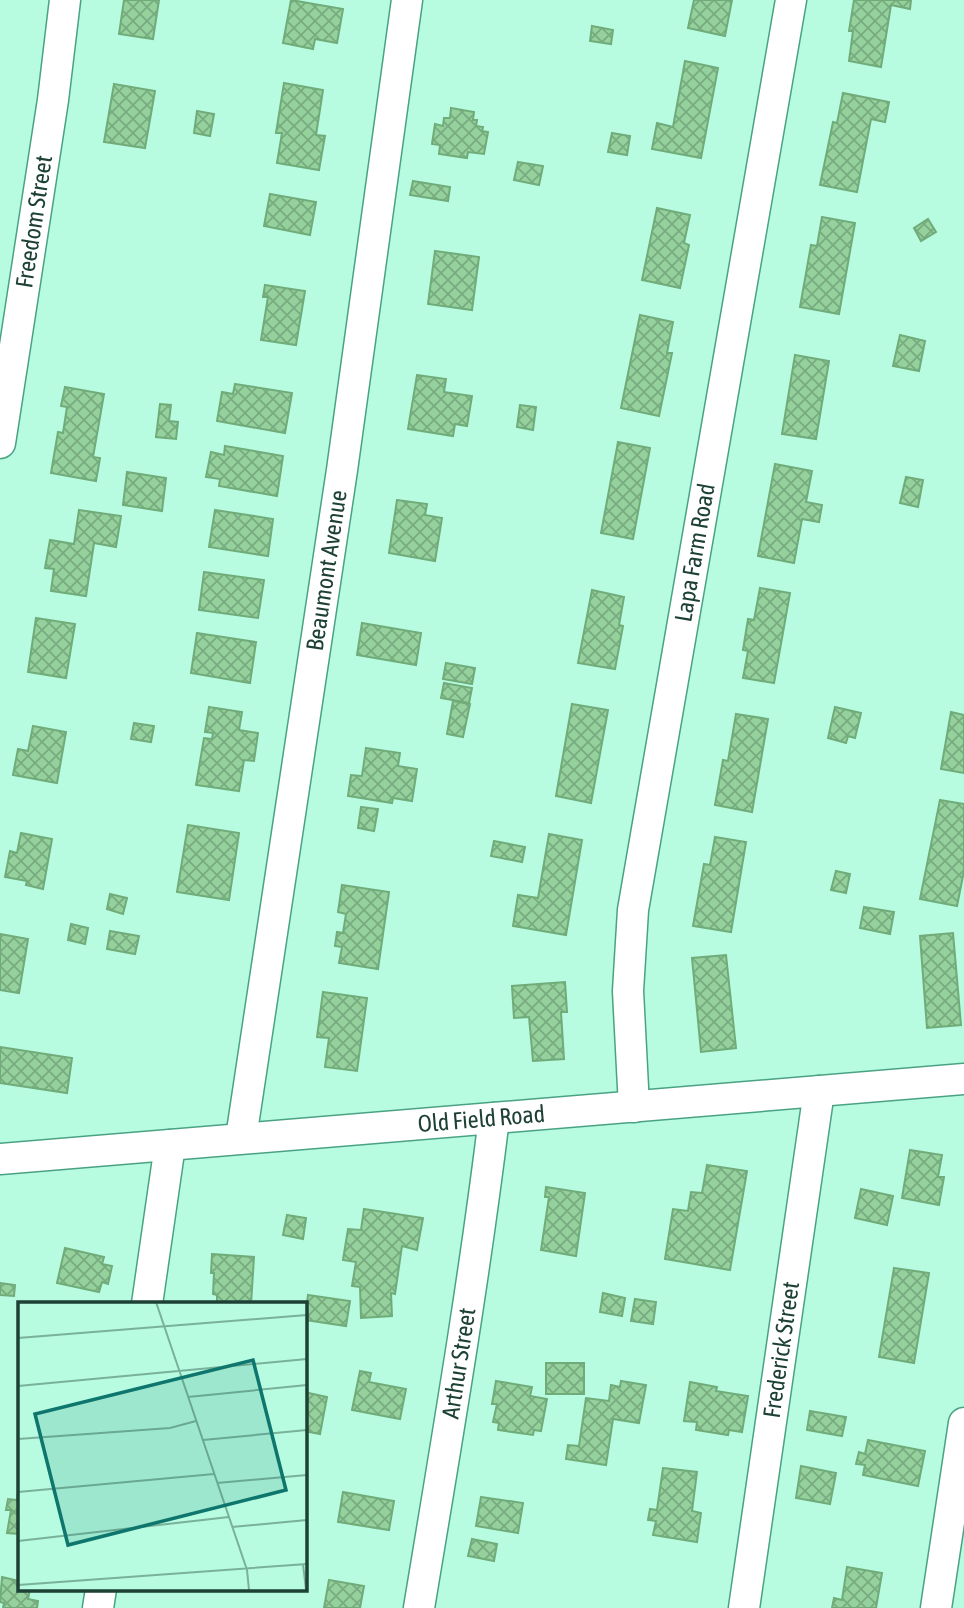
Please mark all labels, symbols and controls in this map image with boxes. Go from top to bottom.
street label: Freedom Street [10,153,57,290]
street label: Lapa Farm Road [669,481,720,624]
street label: Beaumont Avenue [301,488,352,652]
street label: Old Field Road [417,1100,546,1137]
street label: Frederick Street [758,1280,804,1420]
inset map [18,1302,306,1590]
street label: Arthur Street [436,1306,481,1421]

